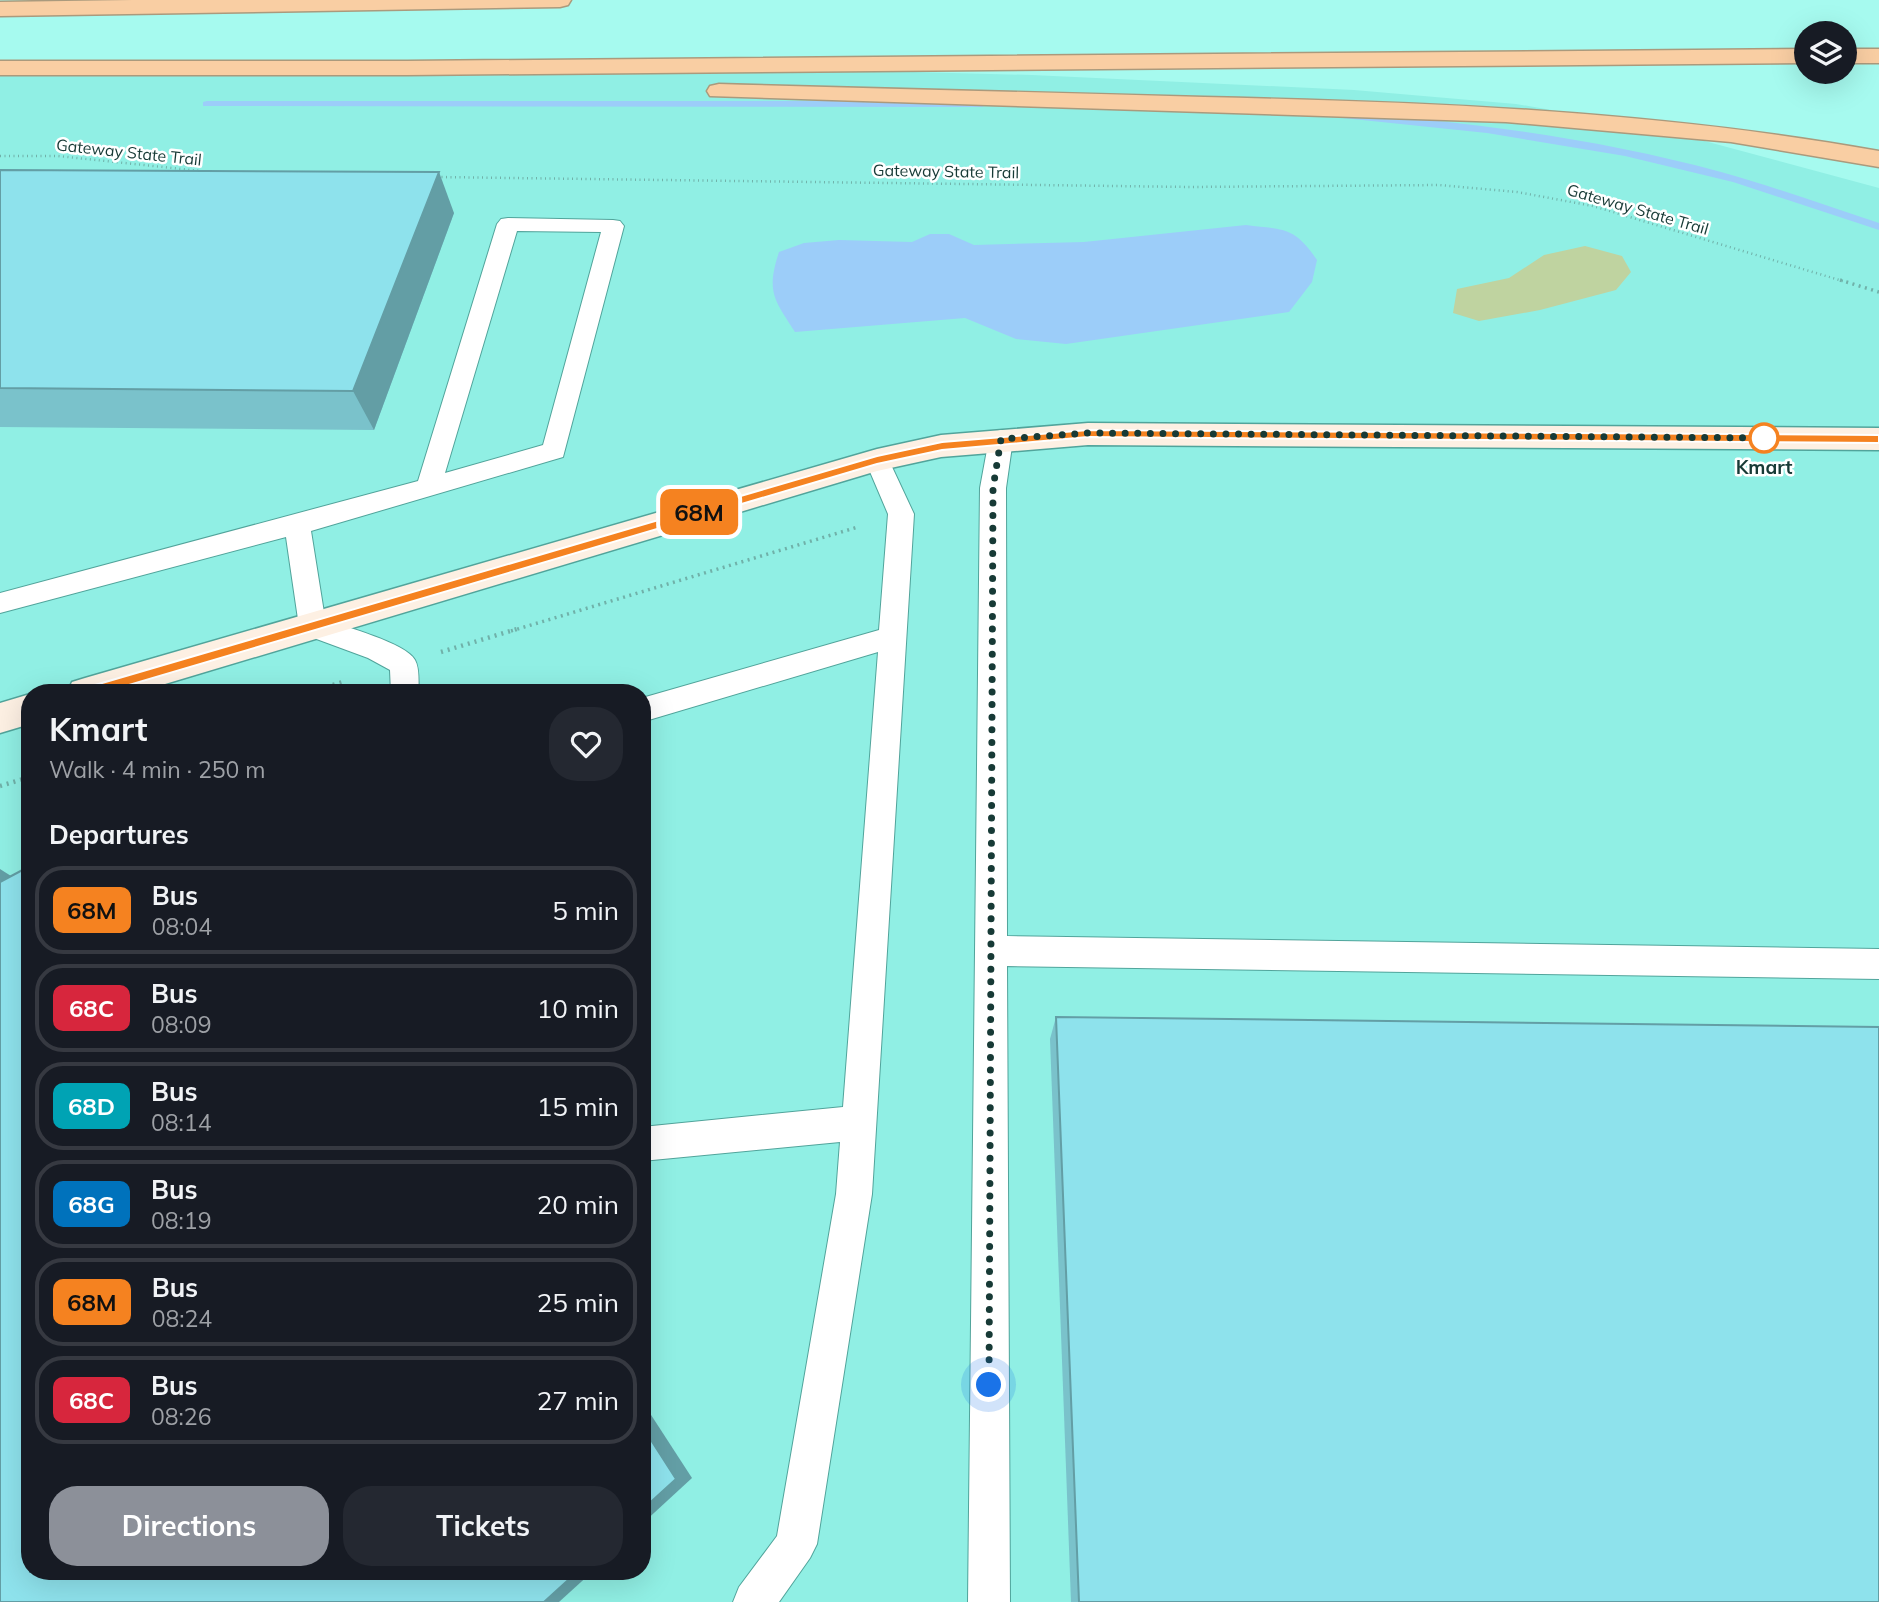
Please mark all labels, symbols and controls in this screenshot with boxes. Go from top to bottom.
map controls [1794,21,1857,84]
button: layers [1794,21,1857,84]
street label: Gateway State Trail [55,134,203,170]
street label: Gateway State Trail [873,160,1019,182]
street label: Gateway State Trail [1565,179,1711,239]
marker: Kmart [1749,423,1779,453]
place label: Kmart [1736,455,1792,479]
line badge: 68M [659,489,739,535]
text: 68M [674,497,724,527]
button: heart [549,707,623,781]
text: Kmart [49,708,148,749]
text: Walk · 4 min · 250 m [49,755,266,784]
text: Departures [49,818,189,851]
text: Bus [152,879,198,912]
text: 5 min [552,894,619,927]
text: 68M [67,895,117,925]
text: 08:04 [152,912,212,941]
text: Bus [151,977,197,1010]
text: 10 min [537,992,619,1025]
text: 68C [69,993,114,1023]
text: 08:09 [151,1010,211,1039]
text: Bus [151,1075,197,1108]
text: 15 min [537,1090,619,1123]
text: 68D [68,1091,115,1121]
text: 08:14 [151,1108,211,1137]
text: Bus [151,1173,197,1206]
text: 20 min [537,1188,619,1221]
text: 68G [68,1189,115,1219]
text: 08:19 [151,1206,211,1235]
text: Bus [152,1271,198,1304]
text: 25 min [537,1286,619,1319]
text: 68M [67,1287,117,1317]
text: 08:24 [152,1304,212,1333]
your location [971,1367,1006,1402]
text: Bus [151,1369,197,1402]
text: 27 min [537,1384,619,1417]
text: 68C [69,1385,114,1415]
text: 08:26 [151,1402,211,1431]
button: Directions [49,1486,329,1566]
button: Tickets [343,1486,623,1566]

